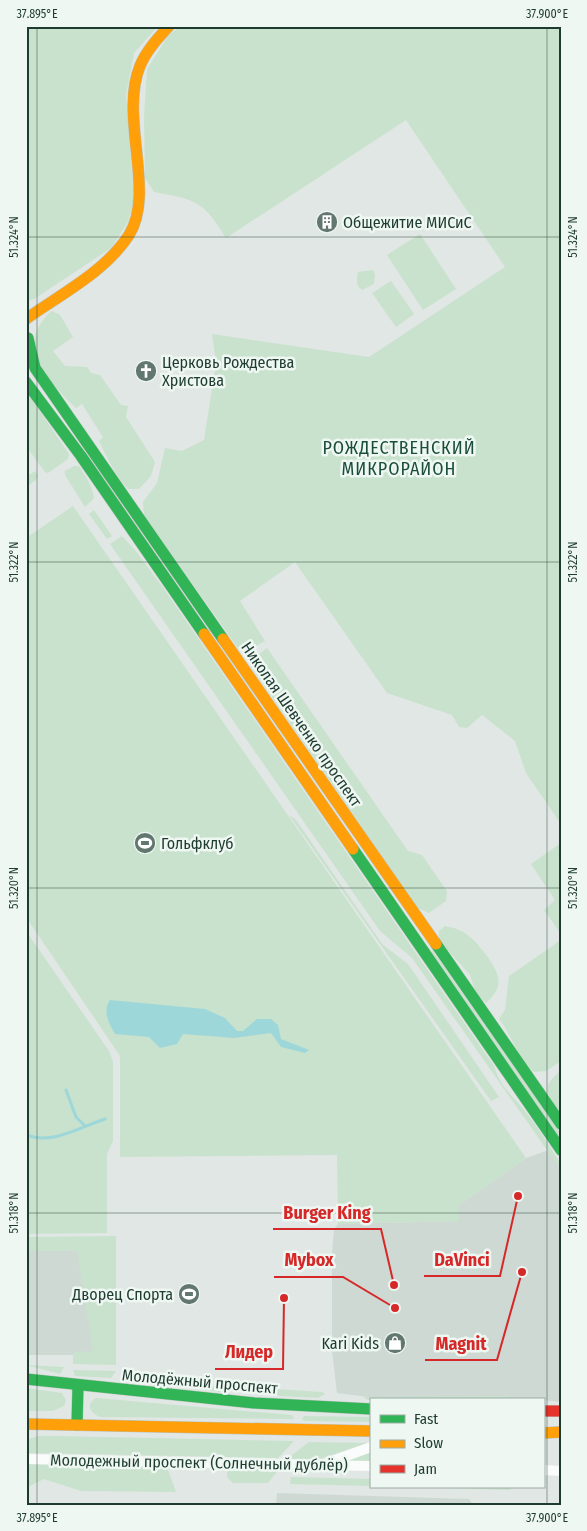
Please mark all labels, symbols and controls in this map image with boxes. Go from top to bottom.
text: 37.895°E [16,7,58,21]
text: 37.900°E [526,7,568,21]
building icon: Общежитие МИСиС [315,210,339,234]
place label: Общежитие МИСиС [343,213,472,232]
text: 51.324°N [7,216,21,258]
text: 51.324°N [566,216,580,258]
place label: Церковь Рождества Христова [162,353,295,390]
church icon: Церковь Рождества Христова [134,359,158,383]
district label: РОЖДЕСТВЕНСКИЙ МИКРОРАЙОН [322,437,476,480]
text: 51.322°N [7,541,21,583]
text: 51.322°N [566,541,580,583]
street label: Николая Шевченко проспект [237,638,366,811]
sports icon: Гольфклуб [133,831,157,855]
place label: Гольфклуб [161,834,234,853]
text: 51.320°N [7,867,21,909]
text: 51.320°N [566,867,580,909]
text: 51.318°N [7,1193,21,1233]
text: 51.318°N [566,1193,580,1233]
callout: Burger King [273,1196,381,1229]
text: Burger King [283,1202,371,1224]
callout: DaVinci [424,1243,500,1276]
callout: Mybox [274,1244,343,1277]
text: Mybox [284,1249,334,1271]
text: DaVinci [434,1249,490,1271]
sports icon: Дворец Спорта [177,1282,201,1306]
place label: Дворец Спорта [71,1285,173,1304]
callout: Magnit [425,1327,497,1360]
shop icon: Kari Kids [383,1331,407,1355]
text: Magnit [435,1333,487,1355]
place label: Kari Kids [322,1334,379,1353]
callout: Лидер [215,1336,283,1369]
text: Лидер [225,1341,273,1363]
street label: Молодёжный проспект [121,1365,279,1398]
legend [370,1398,544,1488]
text: Fast [414,1410,438,1428]
text: Slow [414,1434,443,1452]
street label: Молодежный проспект (Солнечный дублёр) [50,1450,348,1475]
text: Jam [414,1460,437,1478]
text: 37.895°E [16,1511,58,1525]
text: 37.900°E [526,1511,568,1525]

